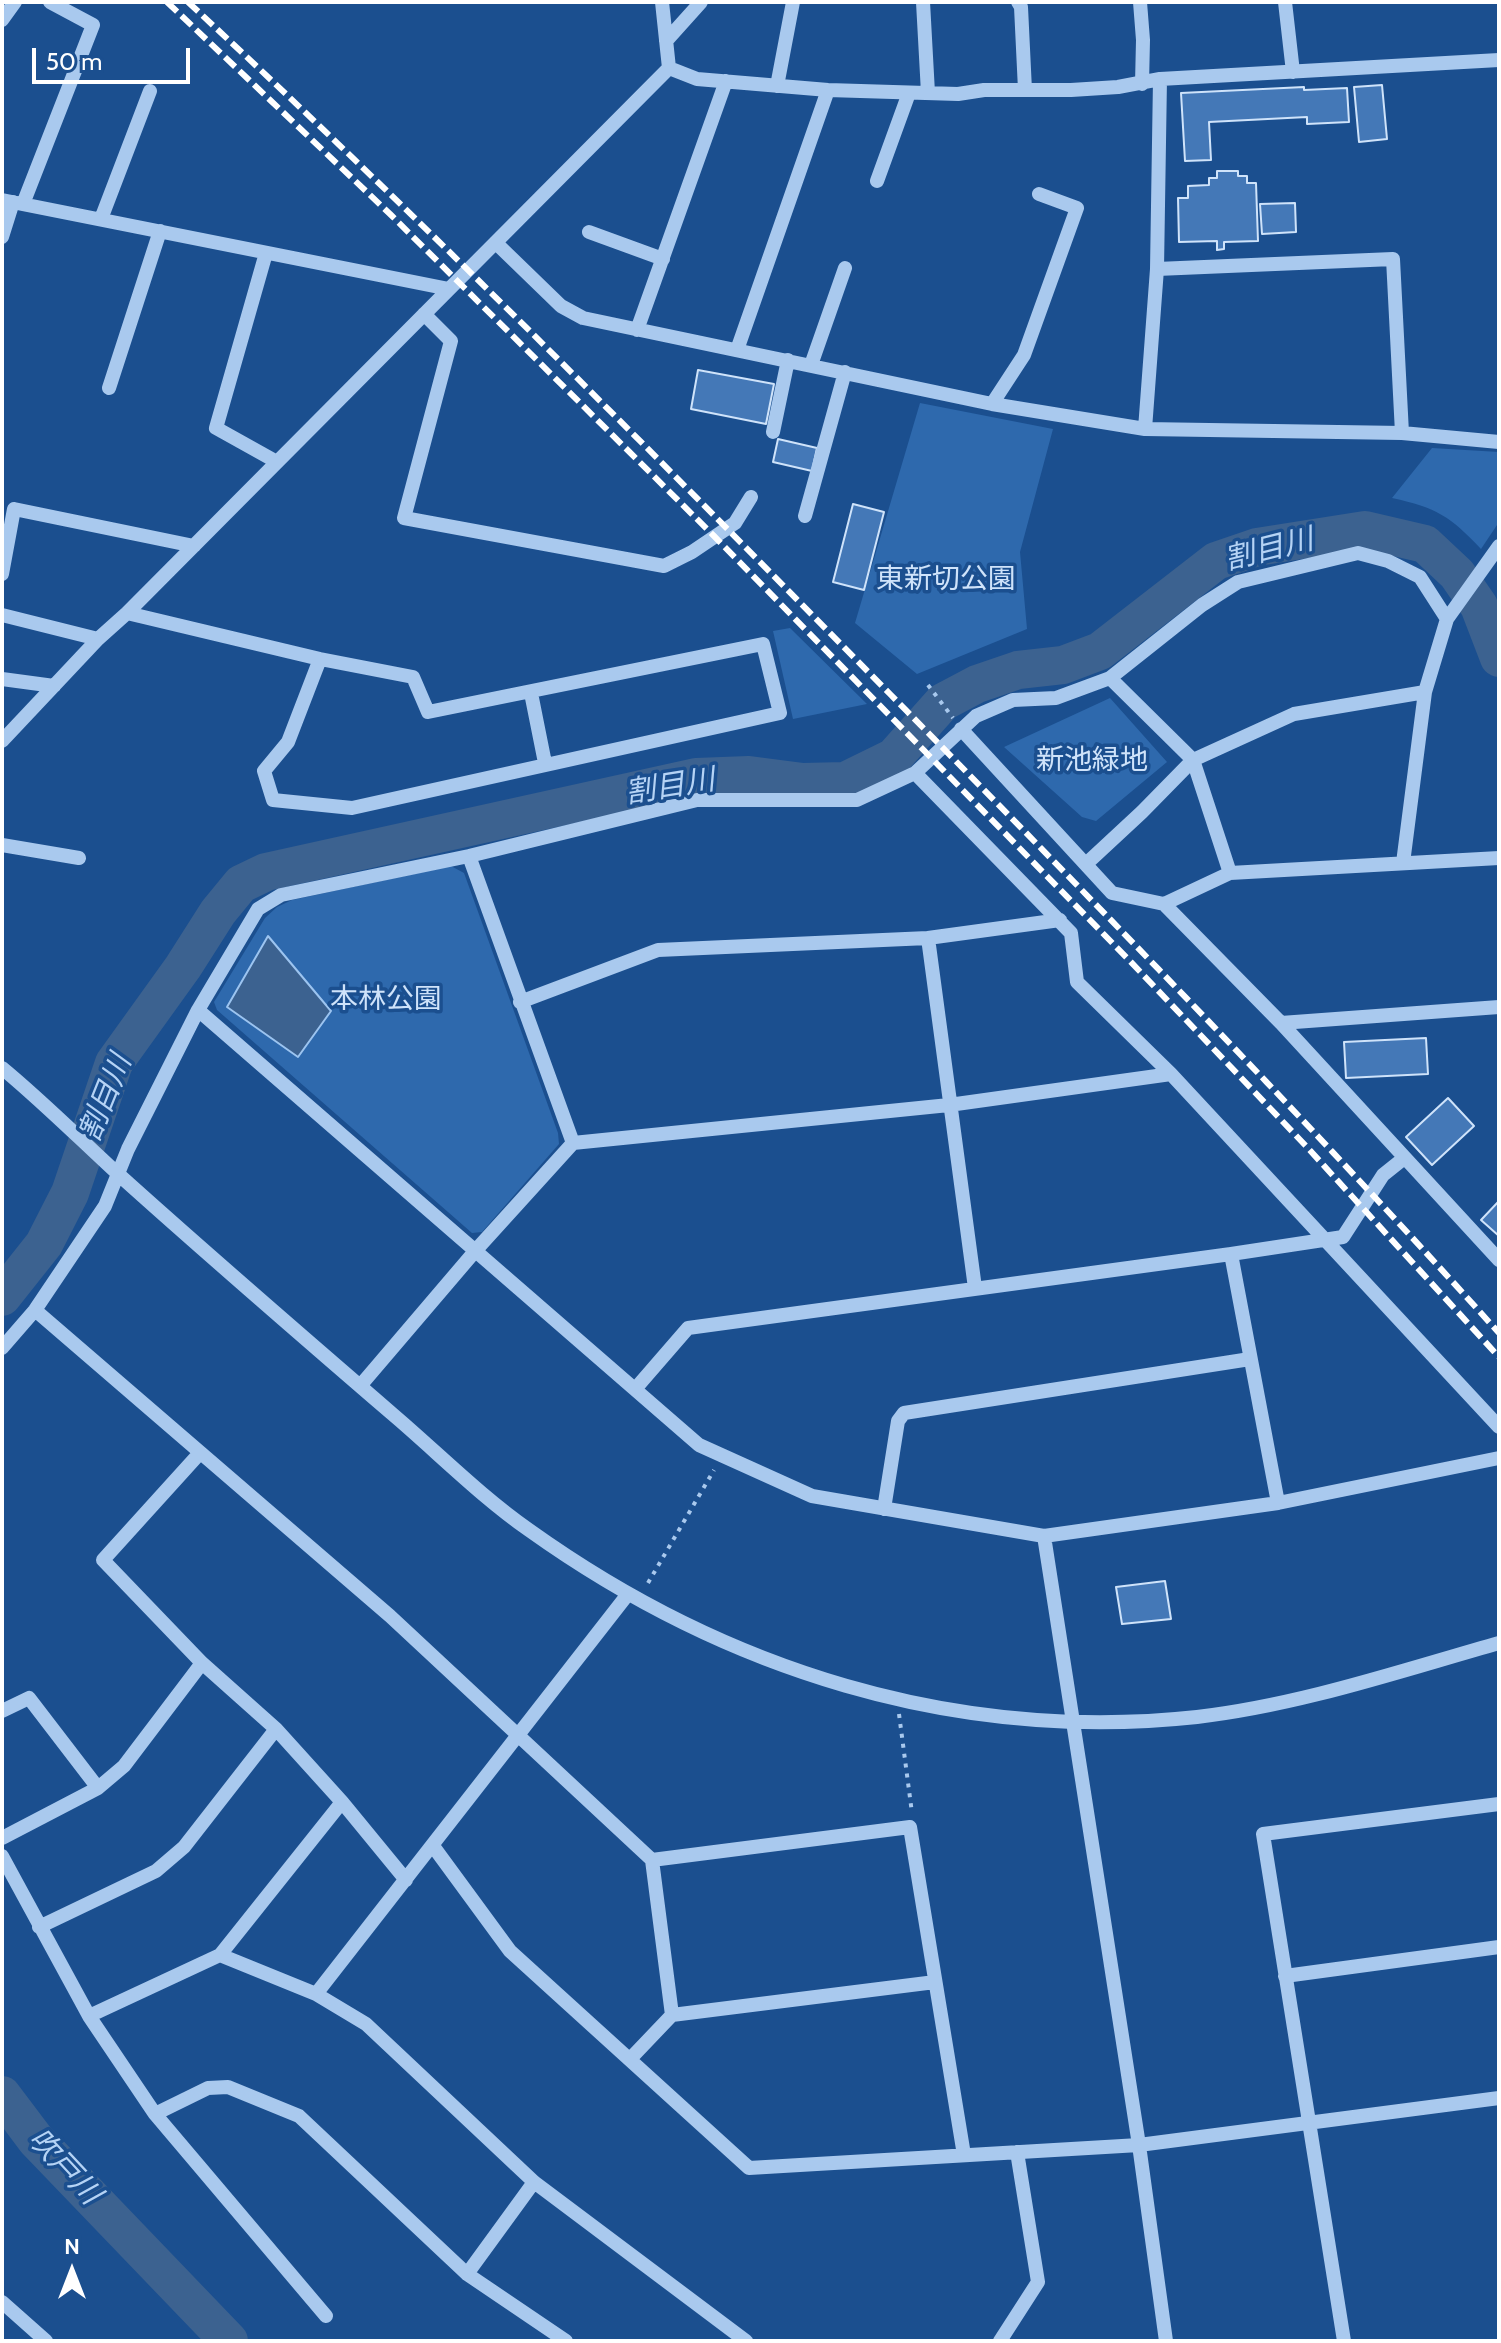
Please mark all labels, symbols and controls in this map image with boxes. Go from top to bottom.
scale bar [36,32,194,82]
text: 50 m [46,47,102,76]
water label: 割目川 [1221,522,1317,578]
park label: 東新切公園 [876,563,1016,597]
park label: 新池緑地 [1036,744,1148,778]
water label: 割目川 [623,762,717,812]
park label: 本林公園 [330,983,442,1017]
water label: 割目川 [72,1050,140,1146]
water label: 吹戸川 [20,2122,108,2212]
north arrow [32,2231,112,2311]
text: N [64,2233,80,2260]

